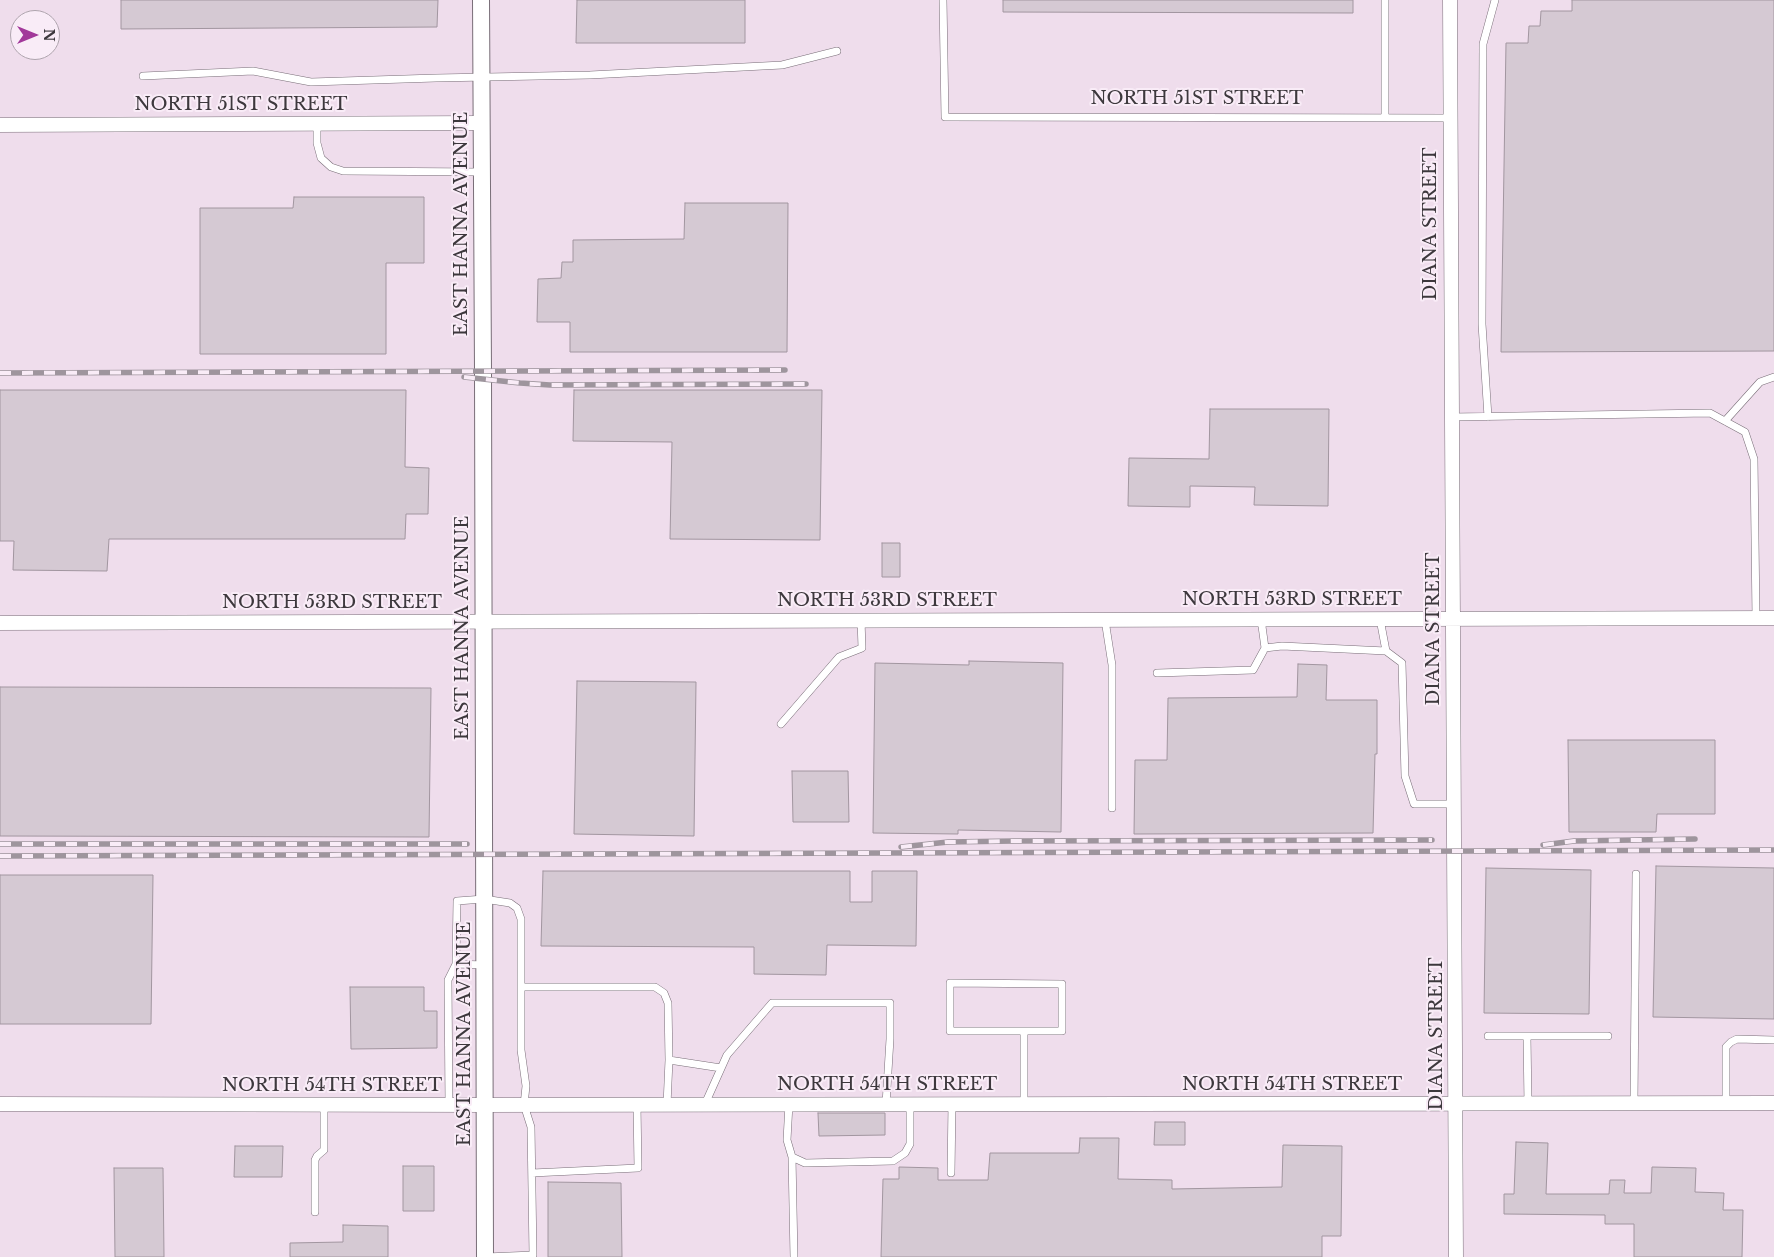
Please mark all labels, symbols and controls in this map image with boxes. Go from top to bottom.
north arrow [10,10,60,60]
text: N [40,28,58,42]
street label: NORTH 51ST STREET [1091,88,1303,110]
street label: NORTH 51ST STREET [135,94,347,116]
street label: EAST HANNA AVENUE [451,112,473,336]
street label: DIANA STREET [1420,148,1442,300]
street label: EAST HANNA AVENUE [452,516,474,740]
street label: DIANA STREET [1423,553,1445,705]
street label: NORTH 53RD STREET [1182,589,1402,611]
street label: NORTH 53RD STREET [777,590,997,612]
street label: NORTH 53RD STREET [222,592,442,614]
street label: EAST HANNA AVENUE [454,922,476,1146]
street label: DIANA STREET [1426,958,1448,1110]
street label: NORTH 54TH STREET [777,1074,997,1096]
street label: NORTH 54TH STREET [1182,1074,1402,1096]
street label: NORTH 54TH STREET [222,1075,442,1097]

